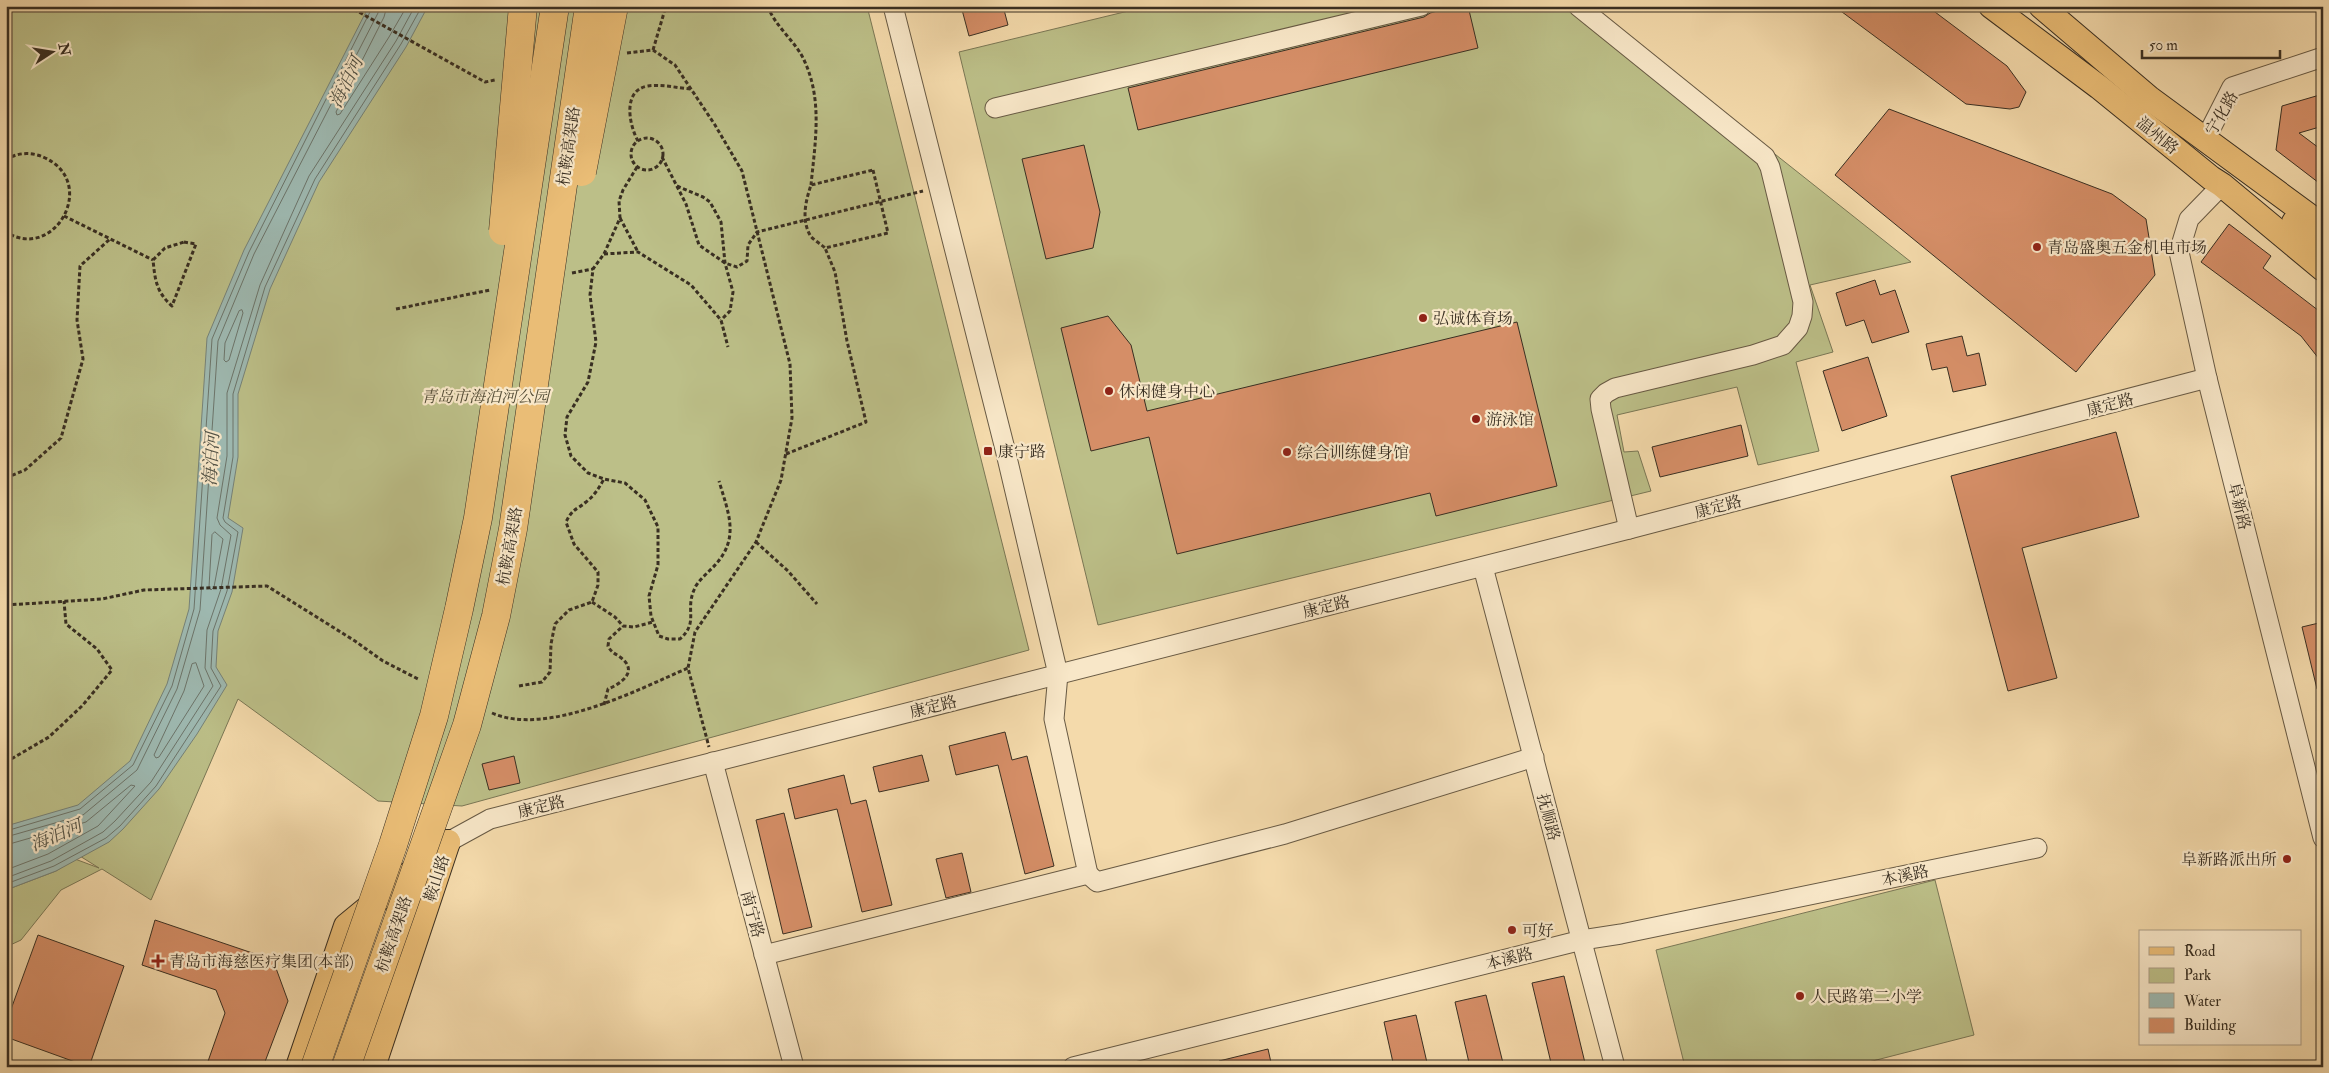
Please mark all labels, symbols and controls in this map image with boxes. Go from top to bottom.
north arrow [28,28,78,78]
scale bar [2142,28,2279,60]
text: 50 m [2149,36,2178,55]
text: N [54,41,74,58]
water label: 海泊河 [324,50,370,112]
street label: 宁化路 [2201,88,2243,139]
street label: 杭鞍高架路 [554,105,584,187]
street label: 温州路 [2132,113,2182,159]
place label: 青岛盛奥五金机电市场 [2047,238,2207,258]
marker: 青岛盛奥五金机电市场 [2031,241,2043,253]
place label: 弘诚体育场 [1433,309,1513,329]
marker: 弘诚体育场 [1417,312,1429,324]
place label: 休闲健身中心 [1119,382,1215,402]
marker: 休闲健身中心 [1103,385,1115,397]
park label: 青岛市海泊河公园 [421,387,552,407]
street label: 康定路 [2084,389,2136,421]
place label: 游泳馆 [1486,410,1534,430]
marker: 游泳馆 [1470,413,1482,425]
water label: 海泊河 [199,428,225,487]
place label: 康宁路 [998,442,1046,462]
place label: 综合训练健身馆 [1297,443,1409,463]
marker: 康宁路 [982,445,994,457]
marker: 综合训练健身馆 [1281,446,1293,458]
street label: 阜新路 [2224,481,2255,532]
street label: 康定路 [1692,491,1744,523]
street label: 杭鞍高架路 [493,505,527,587]
street label: 康定路 [1301,591,1352,622]
street label: 康定路 [908,691,959,722]
street label: 康定路 [516,791,567,822]
street label: 抚顺路 [1532,791,1564,843]
water label: 海泊河 [27,813,88,857]
place label: 阜新路派出所 [2181,850,2277,870]
street label: 鞍山路 [420,852,454,904]
marker: 阜新路派出所 [2281,853,2293,865]
street label: 本溪路 [1880,861,1931,891]
street label: 南宁路 [736,888,768,940]
street label: 杭鞍高架路 [371,893,416,975]
place label: 可好 [1522,921,1554,941]
marker: 可好 [1506,924,1518,936]
legend [2139,930,2302,1046]
text: Road [2184,942,2216,961]
street label: 本溪路 [1484,943,1535,974]
place label: 青岛市海慈医疗集团(本部) [169,952,354,972]
marker: 青岛市海慈医疗集团(本部) [151,954,165,968]
text: Park [2184,966,2211,985]
place label: 人民路第二小学 [1810,987,1922,1007]
marker: 人民路第二小学 [1794,990,1806,1002]
text: Water [2183,992,2221,1011]
text: Building [2184,1016,2236,1035]

